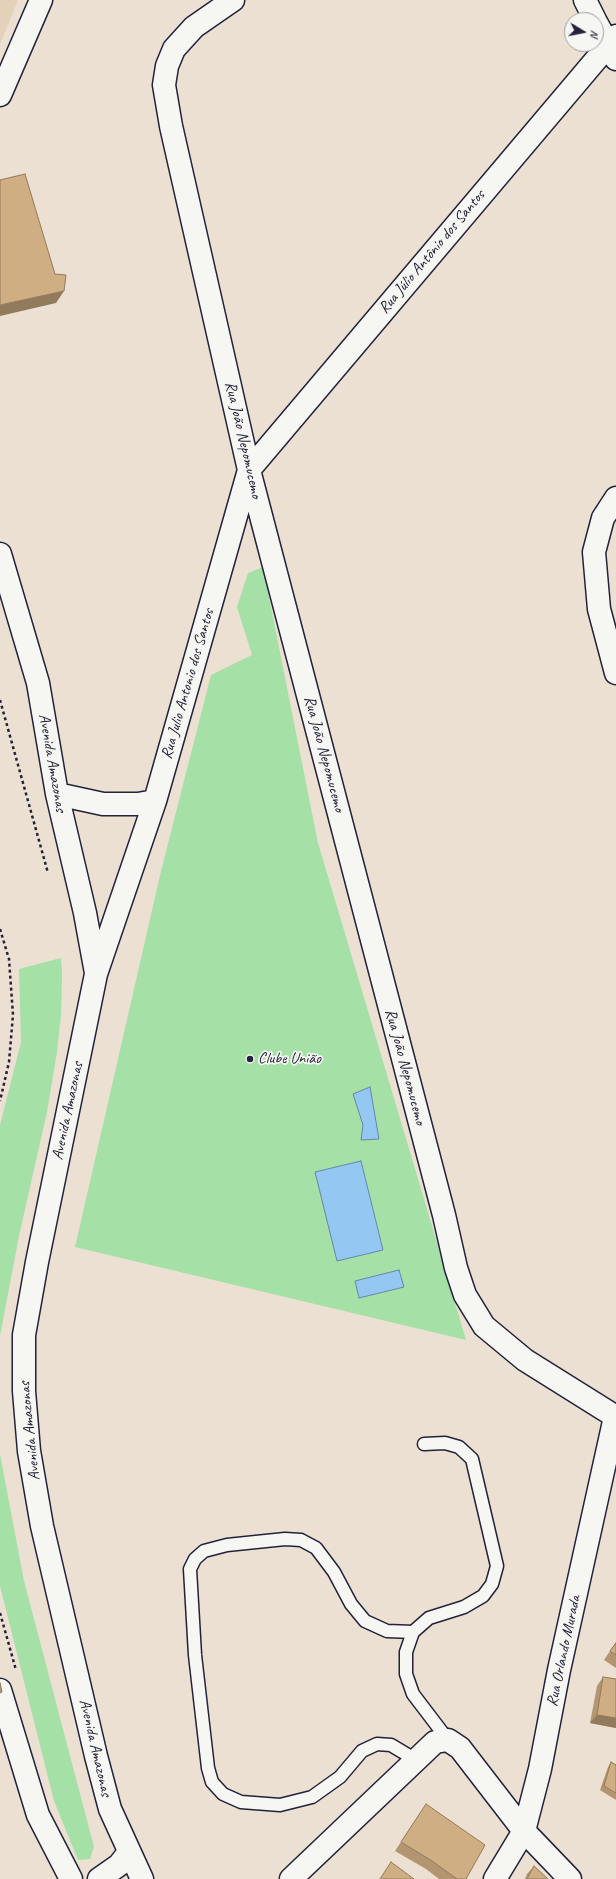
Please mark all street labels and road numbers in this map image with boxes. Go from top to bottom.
street label: Rua Júlio Antônio dos Santos [375,186,489,318]
street label: Rua João Nepomucemo [220,380,266,500]
street label: Rua Julio Antonio dos Santos [157,607,219,761]
street label: Rua João Nepomucemo [299,694,349,814]
street label: Avenida Amazonas [34,712,70,814]
street label: Rua João Nepomucemo [380,1007,430,1127]
street label: Avenida Amazonas [48,1060,88,1162]
street label: Avenida Amazonas [15,1381,45,1481]
street label: Rua Orlando Murada [543,1594,585,1708]
street label: Avenida Amazonas [74,1697,116,1799]

